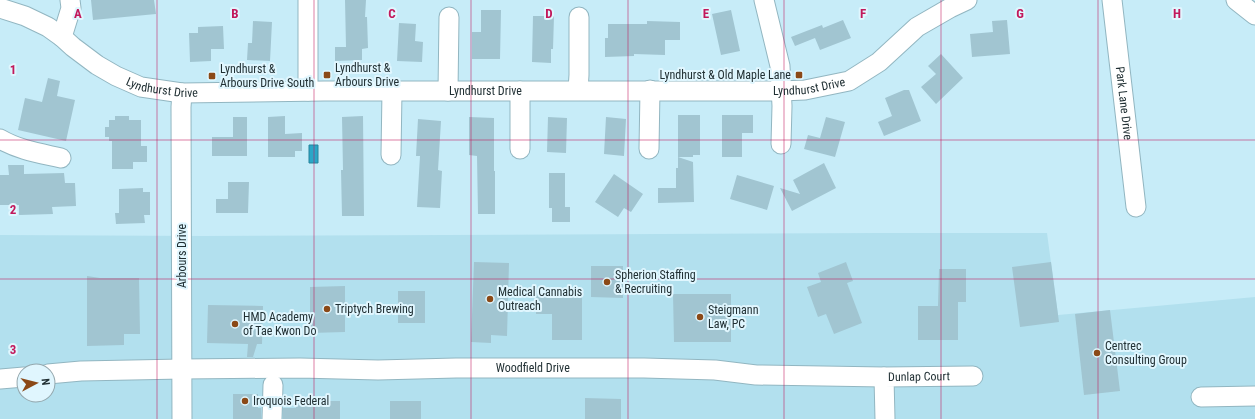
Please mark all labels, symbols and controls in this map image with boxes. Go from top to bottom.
text: A [74,6,82,21]
text: B [231,6,239,21]
text: C [388,6,396,21]
text: D [545,6,553,21]
text: E [703,6,710,21]
text: F [860,6,866,21]
text: G [1016,6,1024,21]
text: H [1173,6,1181,21]
place label: Lyndhurst & Arbours Drive [335,61,400,89]
text: 1 [10,62,16,77]
place label: Lyndhurst & Arbours Drive South [220,62,314,90]
street label: Park Lane Drive [1113,66,1135,141]
place label: Lyndhurst & Old Maple Lane [660,68,791,82]
marker: Lyndhurst & Arbours Drive [322,70,332,80]
marker: Lyndhurst & Old Maple Lane [794,70,804,80]
marker: Lyndhurst & Arbours Drive South [207,71,217,81]
street label: Lyndhurst Drive [124,74,198,100]
street label: Lyndhurst Drive [773,75,847,98]
street label: Lyndhurst Drive [449,84,522,98]
text: 2 [10,202,17,217]
street label: Arbours Drive [175,224,189,288]
place label: Spherion Staffing & Recruiting [615,268,696,296]
marker: Spherion Staffing & Recruiting [602,277,612,287]
place label: Medical Cannabis Outreach [498,285,582,313]
marker: Medical Cannabis Outreach [485,294,495,304]
place label: Triptych Brewing [335,302,414,316]
place label: Steigmann Law, PC [708,303,759,331]
marker: Triptych Brewing [322,304,332,314]
place label: HMD Academy of Tae Kwon Do [243,310,317,338]
marker: Steigmann Law, PC [695,312,705,322]
marker: HMD Academy of Tae Kwon Do [230,319,240,329]
place label: Centrec Consulting Group [1105,339,1187,367]
text: 3 [10,342,16,357]
marker: Centrec Consulting Group [1092,348,1102,358]
street label: Woodfield Drive [496,361,570,375]
north arrow [16,363,56,403]
street label: Dunlap Court [888,369,950,384]
text: N [39,378,52,386]
place label: Iroquois Federal [253,394,329,408]
marker: Iroquois Federal [240,396,250,406]

